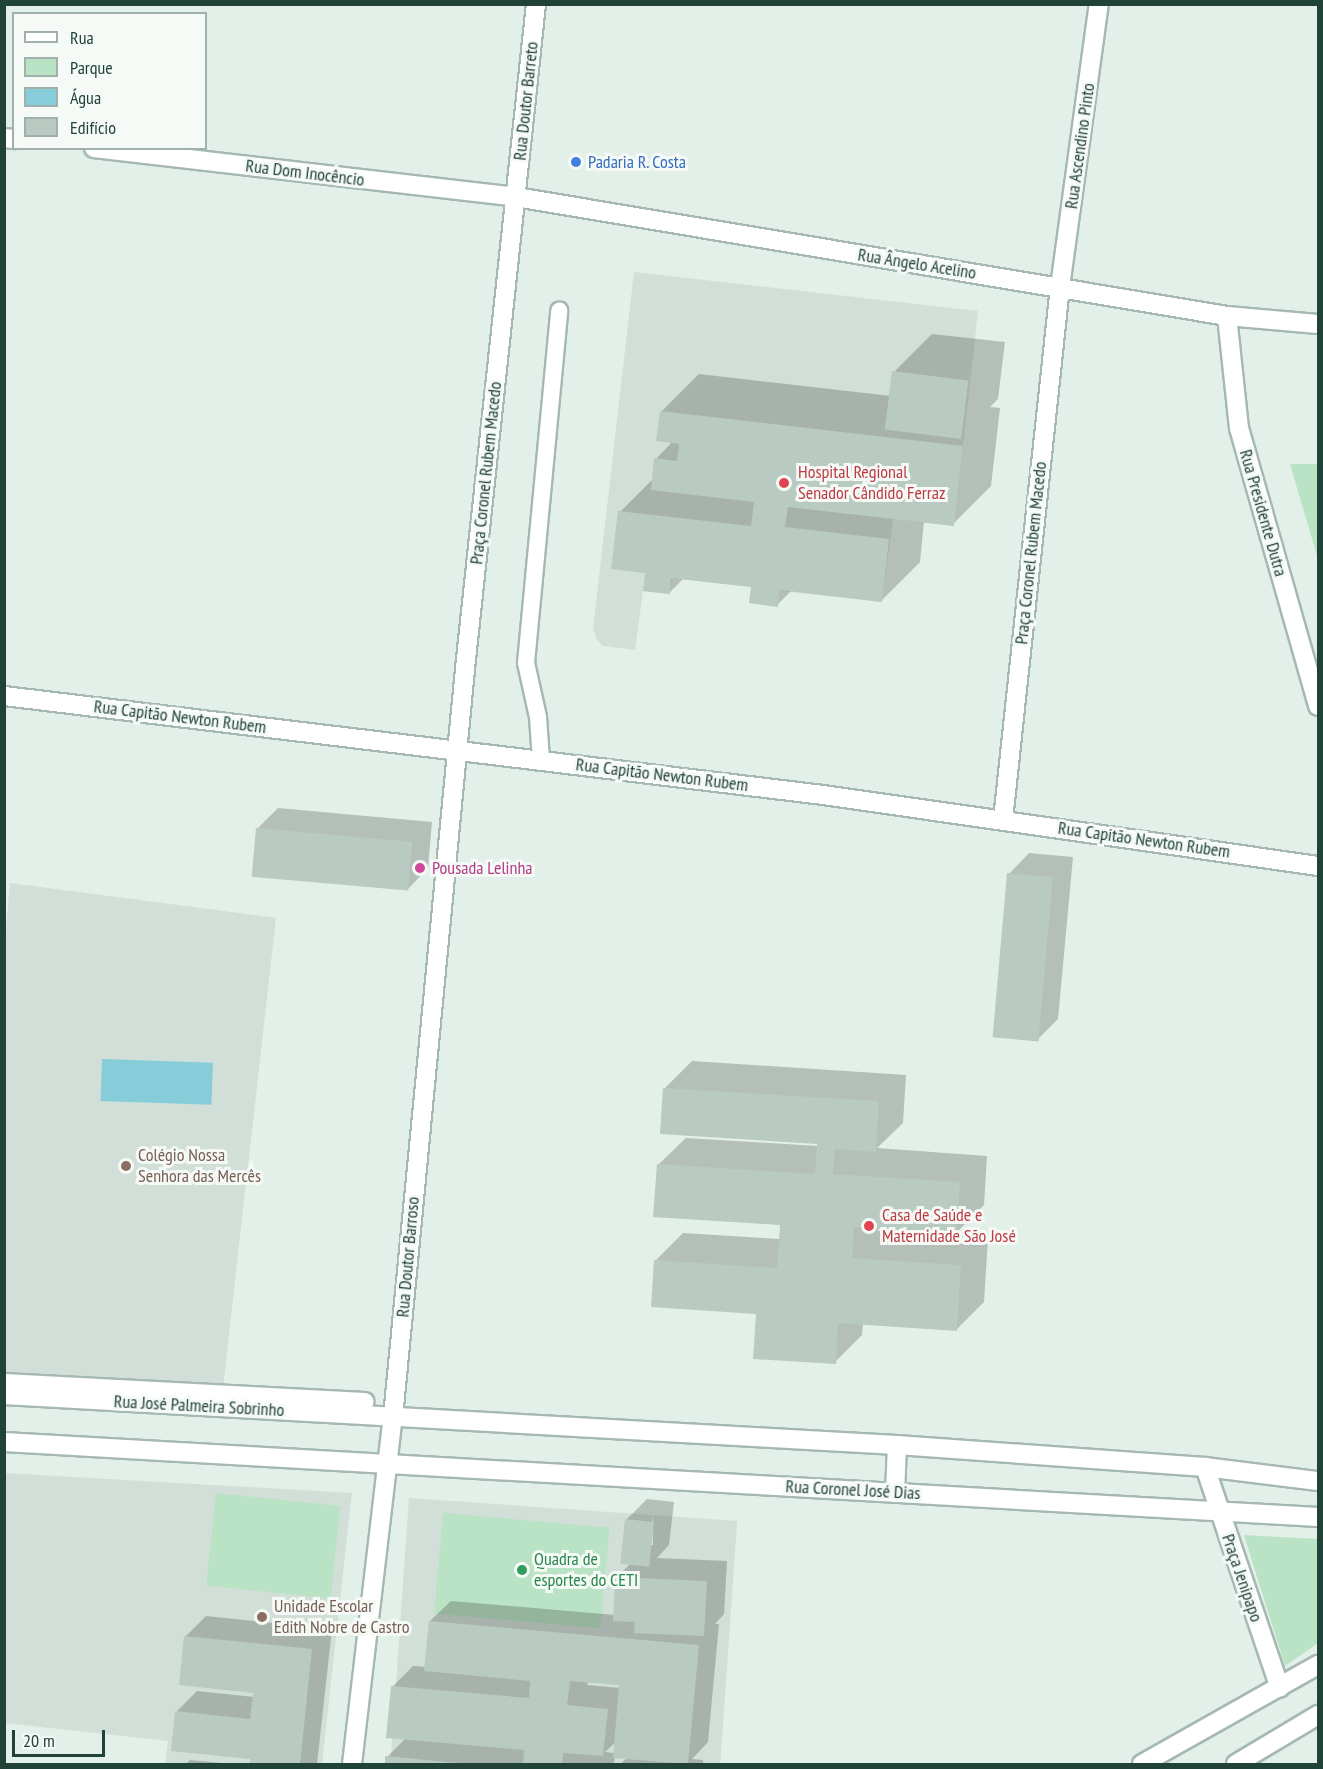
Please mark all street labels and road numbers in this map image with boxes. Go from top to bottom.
street label: Rua Doutor Barreto [509,41,543,161]
street label: Rua Ascendino Pinto [1060,82,1100,210]
street label: Rua Dom Inocêncio [244,155,366,191]
street label: Rua Ângelo Acelino [856,244,978,284]
street label: Praça Coronel Rubem Macedo [466,380,506,566]
street label: Rua Presidente Dutra [1235,447,1291,579]
street label: Praça Coronel Rubem Macedo [1011,460,1051,646]
street label: Rua Capitão Newton Rubem [93,696,267,738]
street label: Rua Capitão Newton Rubem [575,754,749,796]
street label: Rua Capitão Newton Rubem [1057,817,1231,863]
street label: Rua Doutor Barroso [392,1196,424,1318]
street label: Rua José Palmeira Sobrinho [113,1391,285,1421]
street label: Rua Coronel José Dias [785,1476,921,1504]
street label: Praça Jenipapo [1217,1531,1267,1625]

